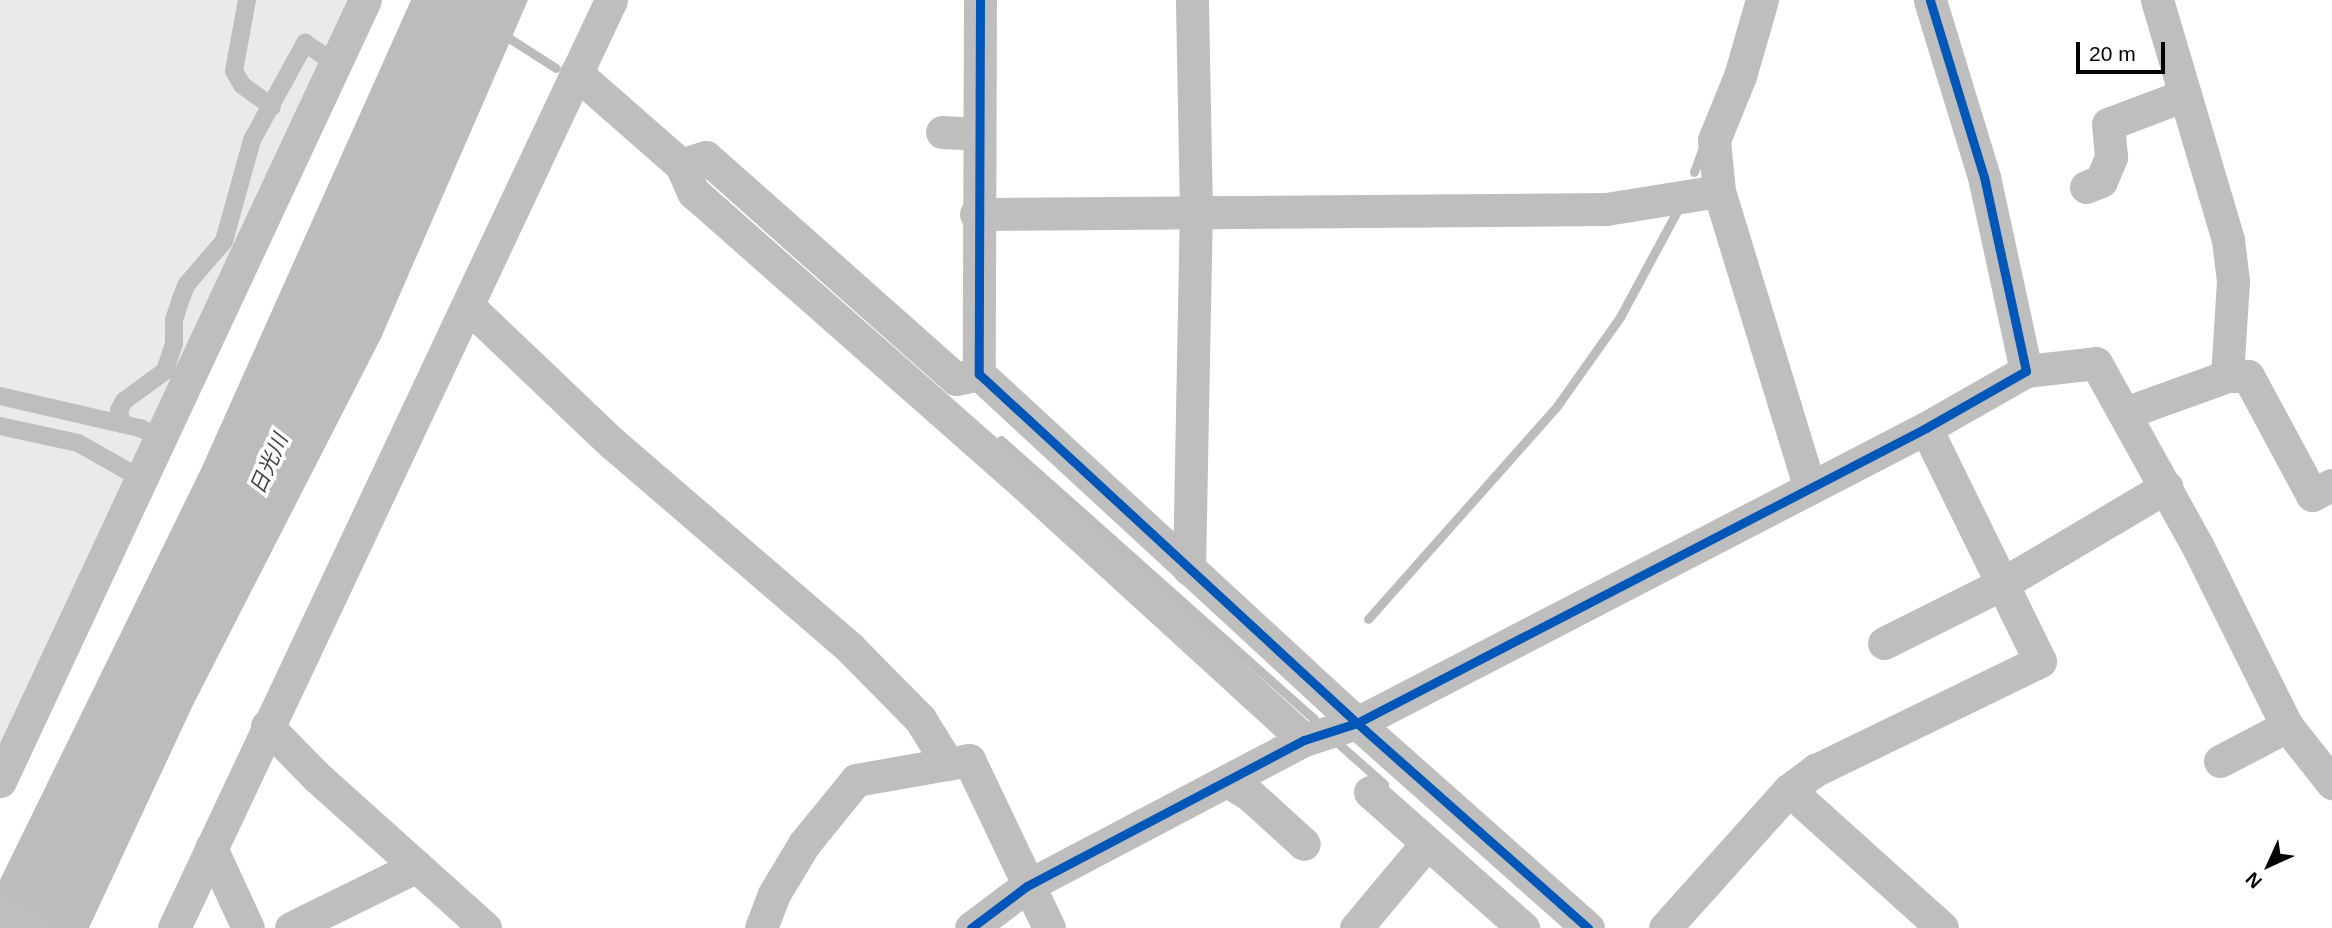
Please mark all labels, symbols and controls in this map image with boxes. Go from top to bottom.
scale bar [2080,28,2169,72]
text: 20 m [2089,42,2136,65]
water label: 日光川 [245,430,293,498]
north arrow [2234,830,2304,900]
text: N [2242,868,2266,892]

